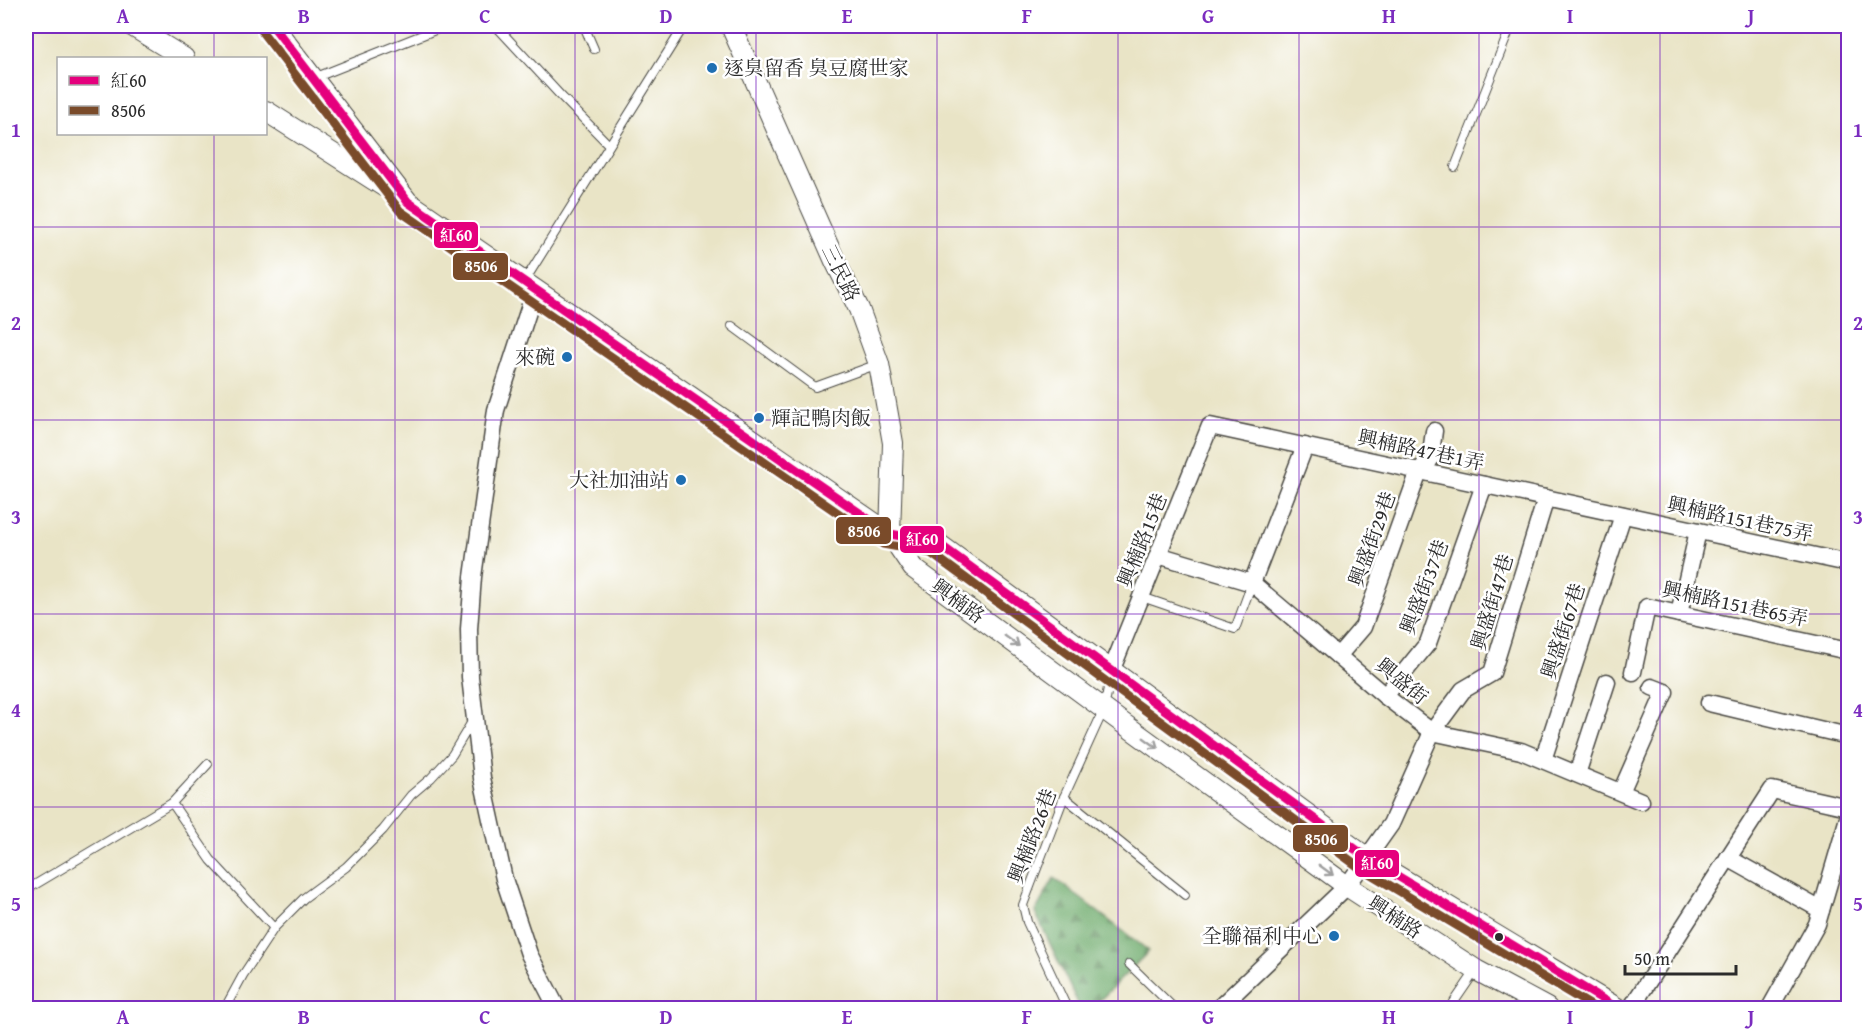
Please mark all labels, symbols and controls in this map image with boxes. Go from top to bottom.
text: A [117,1,130,30]
text: B [298,1,310,30]
text: C [479,1,491,30]
text: D [659,1,673,30]
text: E [842,1,853,30]
text: F [1022,1,1032,30]
text: G [1202,1,1214,30]
text: H [1382,1,1396,30]
text: I [1567,1,1573,30]
text: J [1745,1,1755,30]
place label: 逐臭留香 臭豆腐世家 [724,53,908,82]
legend [57,57,267,135]
marker: 逐臭留香 臭豆腐世家 [705,61,719,75]
text: 紅60 [111,67,147,94]
text: 8506 [111,97,146,124]
text: 1 [11,115,21,144]
text: 1 [1853,115,1863,144]
line badge: 紅60 [433,221,479,249]
text: 紅60 [440,223,472,247]
street label: 三民路 [815,239,868,306]
line badge: 8506 [452,252,509,281]
text: 8506 [464,254,498,278]
text: 2 [11,308,21,337]
text: 2 [1853,308,1863,337]
place label: 來碗 [515,342,555,371]
marker: 來碗 [560,350,574,364]
place label: 輝記鴨肉飯 [771,403,871,432]
marker: 輝記鴨肉飯 [752,411,766,425]
street label: 興楠路47巷1弄 [1355,422,1487,477]
place label: 大社加油站 [569,465,669,494]
marker: 大社加油站 [674,473,688,487]
street label: 興盛街29巷 [1341,487,1402,590]
street label: 興楠路15巷 [1109,488,1174,591]
street label: 興楠路151巷75弄 [1665,489,1816,548]
text: 3 [11,502,21,531]
text: 3 [1853,502,1863,531]
line badge: 8506 [835,516,892,545]
text: 8506 [847,519,881,543]
line badge: 紅60 [899,525,945,554]
text: 紅60 [906,527,938,551]
street label: 興盛街37巷 [1392,535,1455,638]
street label: 興盛街47巷 [1463,550,1520,654]
street label: 興楠路 [926,571,991,630]
street label: 興楠路151巷65弄 [1660,574,1811,633]
street label: 興盛街67巷 [1533,579,1592,683]
one-way arrow [1004,634,1020,647]
street label: 興盛街 [1370,650,1435,711]
text: 4 [11,695,21,724]
text: 4 [1853,695,1863,724]
one-way arrow [1142,737,1158,750]
street label: 興楠路26巷 [1000,784,1063,887]
line badge: 8506 [1292,824,1349,853]
text: 8506 [1304,827,1338,851]
line badge: 紅60 [1354,849,1400,878]
text: 紅60 [1361,851,1393,875]
one-way arrow [1317,864,1333,876]
street label: 興楠路 [1362,888,1428,945]
text: 5 [11,889,21,918]
text: 5 [1853,889,1863,918]
place label: 全聯福利中心 [1202,921,1322,950]
marker: 全聯福利中心 [1327,929,1341,943]
unlabelled marker [1493,931,1505,943]
scale bar [1625,938,1736,976]
text: 50 m [1634,945,1670,972]
text: A [117,1002,130,1031]
text: B [298,1002,310,1031]
text: C [479,1002,491,1031]
text: D [659,1002,673,1031]
text: E [842,1002,853,1031]
text: F [1022,1002,1032,1031]
text: G [1202,1002,1214,1031]
text: H [1382,1002,1396,1031]
text: I [1567,1002,1573,1031]
text: J [1745,1002,1755,1031]

